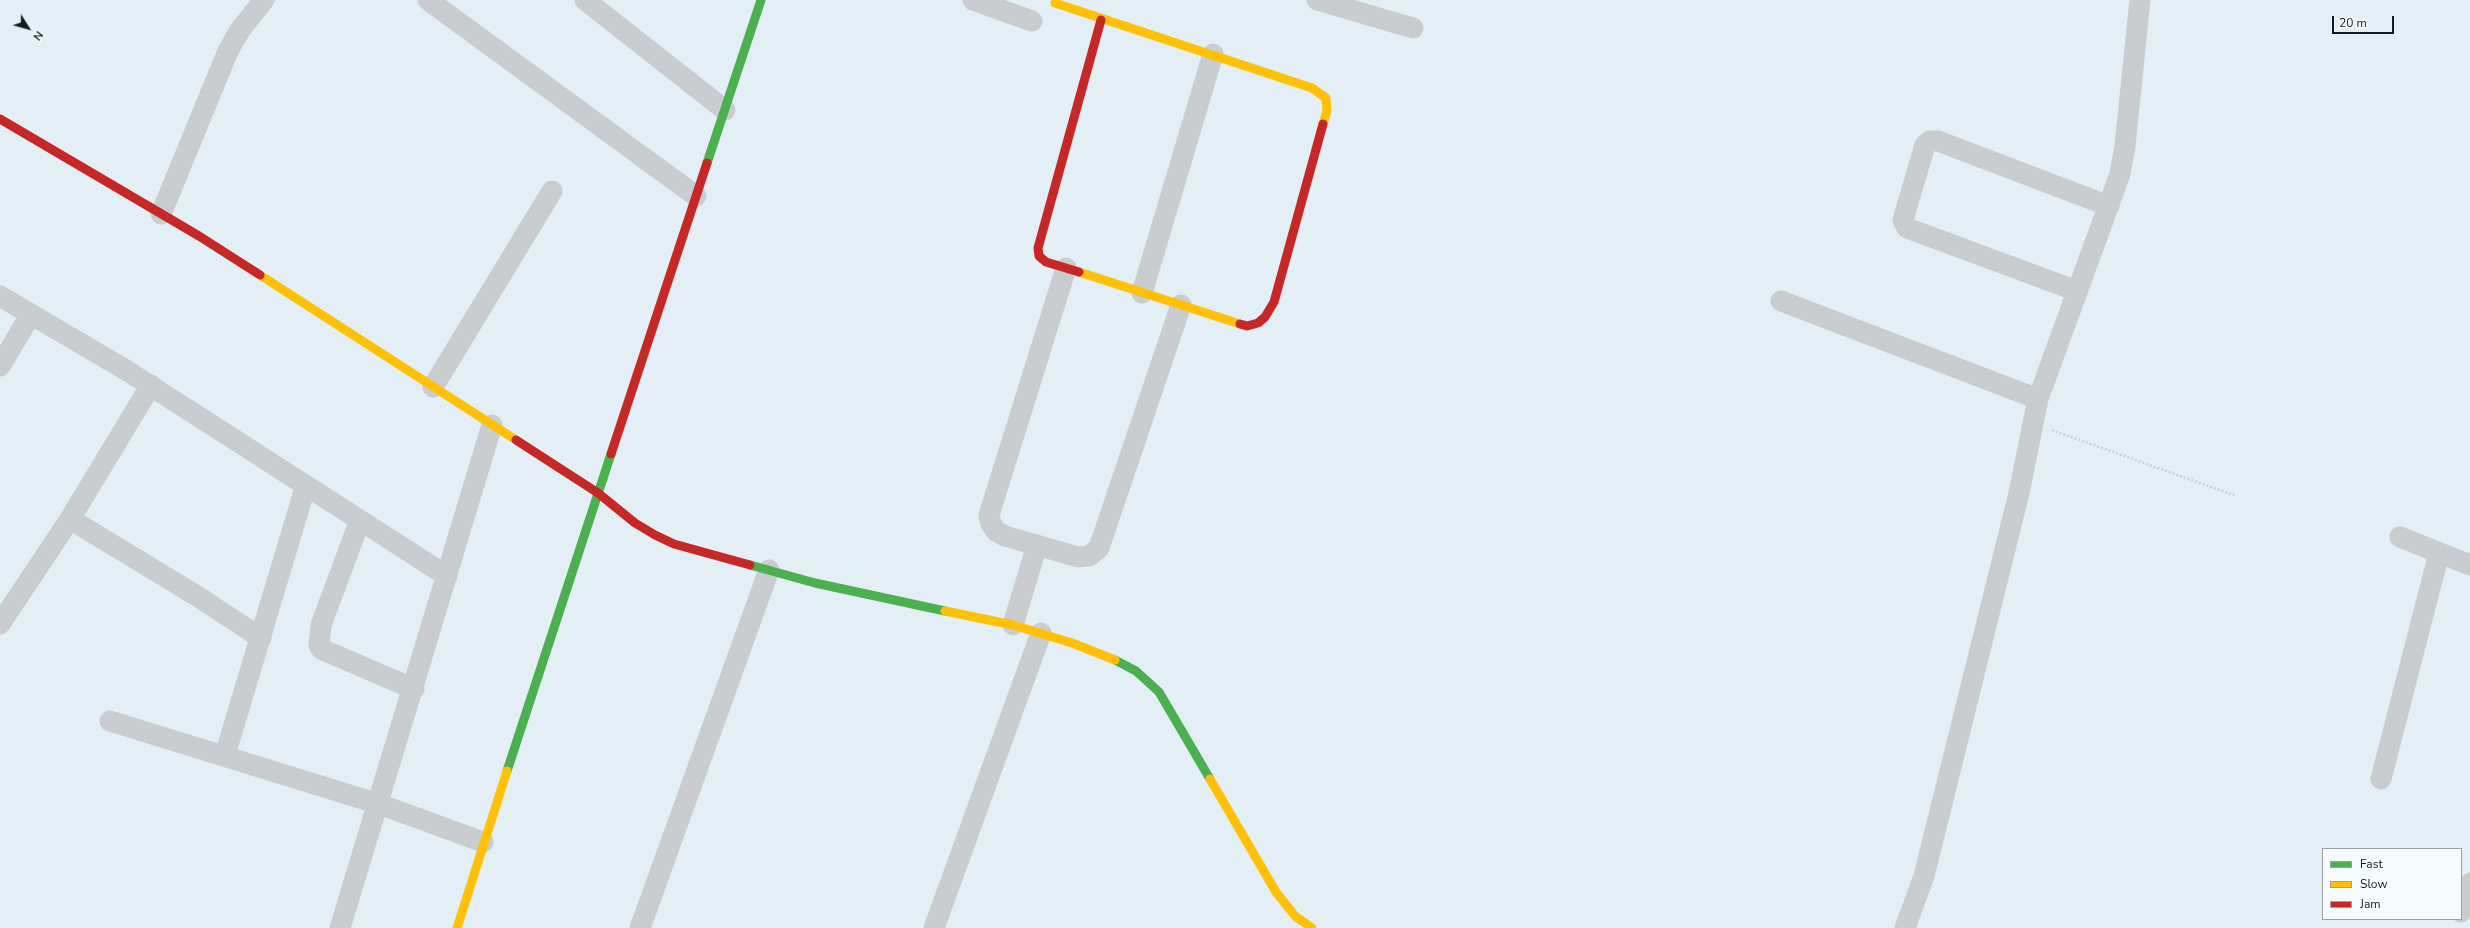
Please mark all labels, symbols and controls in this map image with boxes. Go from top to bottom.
north arrow [8,8,48,48]
scale bar [2334,8,2396,34]
text: 20 m [2339,15,2367,31]
text: N [30,28,46,43]
legend [2322,848,2462,920]
text: Fast [2360,856,2383,872]
text: Slow [2360,876,2388,892]
text: Jam [2360,896,2381,912]

